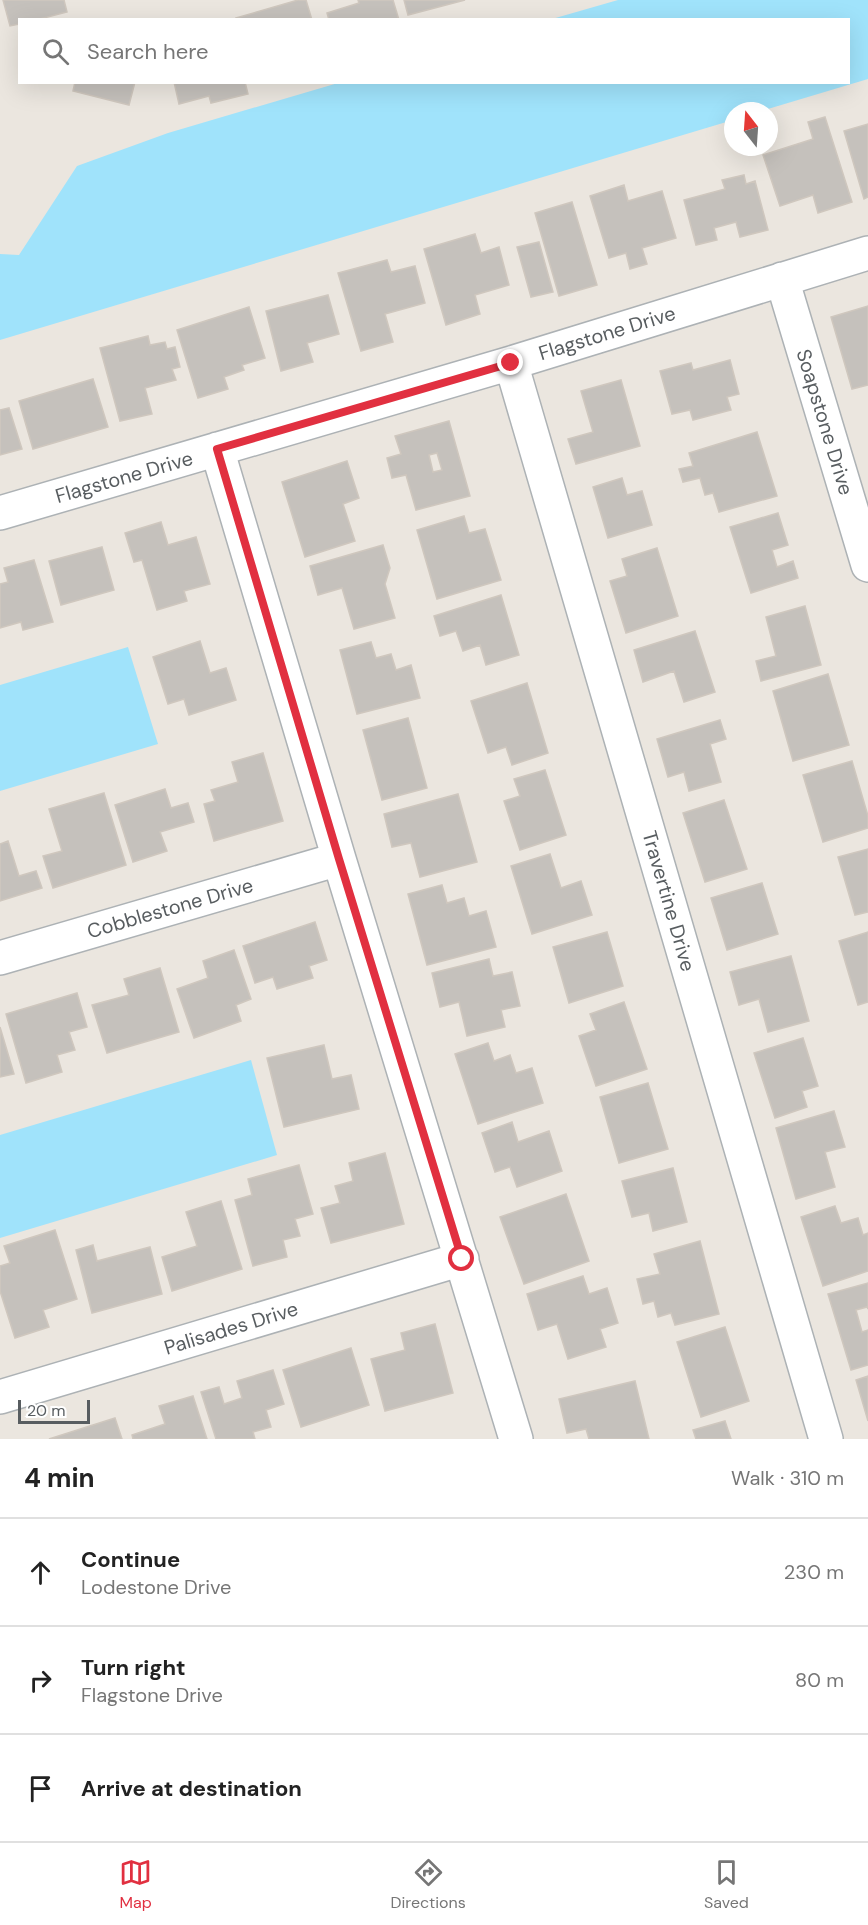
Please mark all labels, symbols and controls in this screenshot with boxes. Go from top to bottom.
search box [18,18,850,84]
icon: search [39,35,72,68]
text: Search here [87,37,208,66]
north arrow [724,102,778,156]
street label: Flagstone Drive [535,300,679,366]
street label: Soapstone Drive [790,346,860,498]
route end [497,349,523,375]
street label: Flagstone Drive [52,445,196,509]
street label: Travertine Drive [637,828,701,974]
street label: Cobblestone Drive [84,872,256,944]
route start [448,1245,474,1271]
street label: Palisades Drive [161,1295,301,1361]
scale bar [18,1397,90,1424]
text: 20 m [27,1400,66,1421]
text: 4 min [24,1461,95,1495]
text: Walk · 310 m [731,1465,844,1491]
text: Continue [81,1545,180,1574]
icon: ahead [24,1556,57,1589]
text: 230 m [784,1559,844,1585]
text: Lodestone Drive [81,1574,231,1600]
text: Turn right [81,1653,186,1682]
icon: right [24,1664,57,1697]
text: 80 m [795,1667,844,1693]
text: Flagstone Drive [81,1682,223,1708]
icon: arrive [24,1772,57,1805]
text: Arrive at destination [81,1774,302,1803]
tab: Map [119,1856,152,1913]
tab: Directions [390,1856,466,1913]
tab: Saved [704,1856,749,1913]

